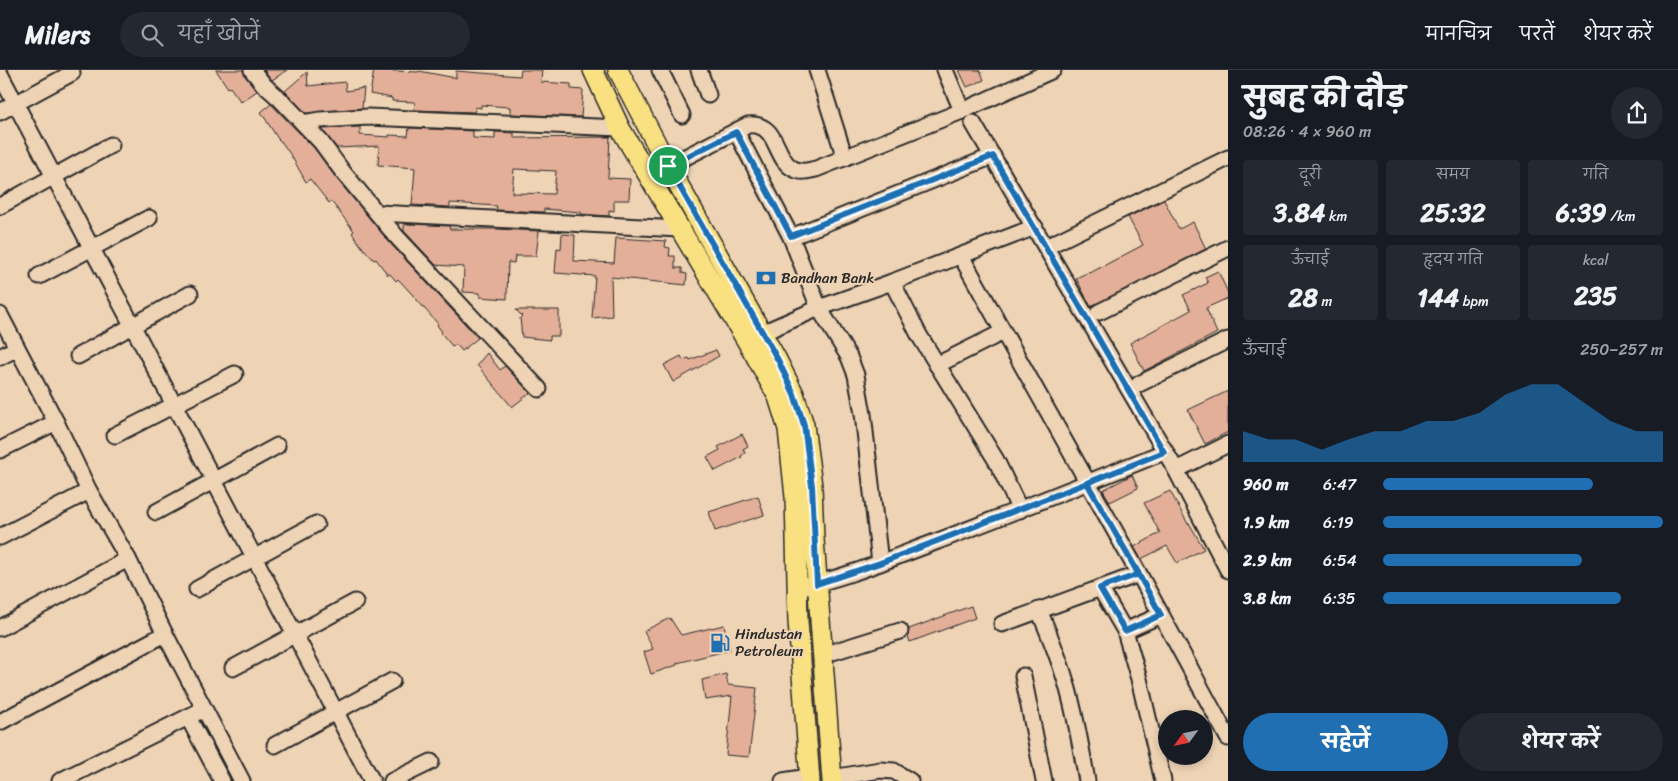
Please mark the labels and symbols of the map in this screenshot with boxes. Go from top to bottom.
pin [647,145,689,187]
place label: Bandhan Bank [781,265,874,291]
bank icon: Bandhan Bank [755,267,777,289]
place label: Hindustan Petroleum [735,621,804,664]
fuel station icon: Hindustan Petroleum [709,632,731,654]
north arrow [1158,710,1212,765]

